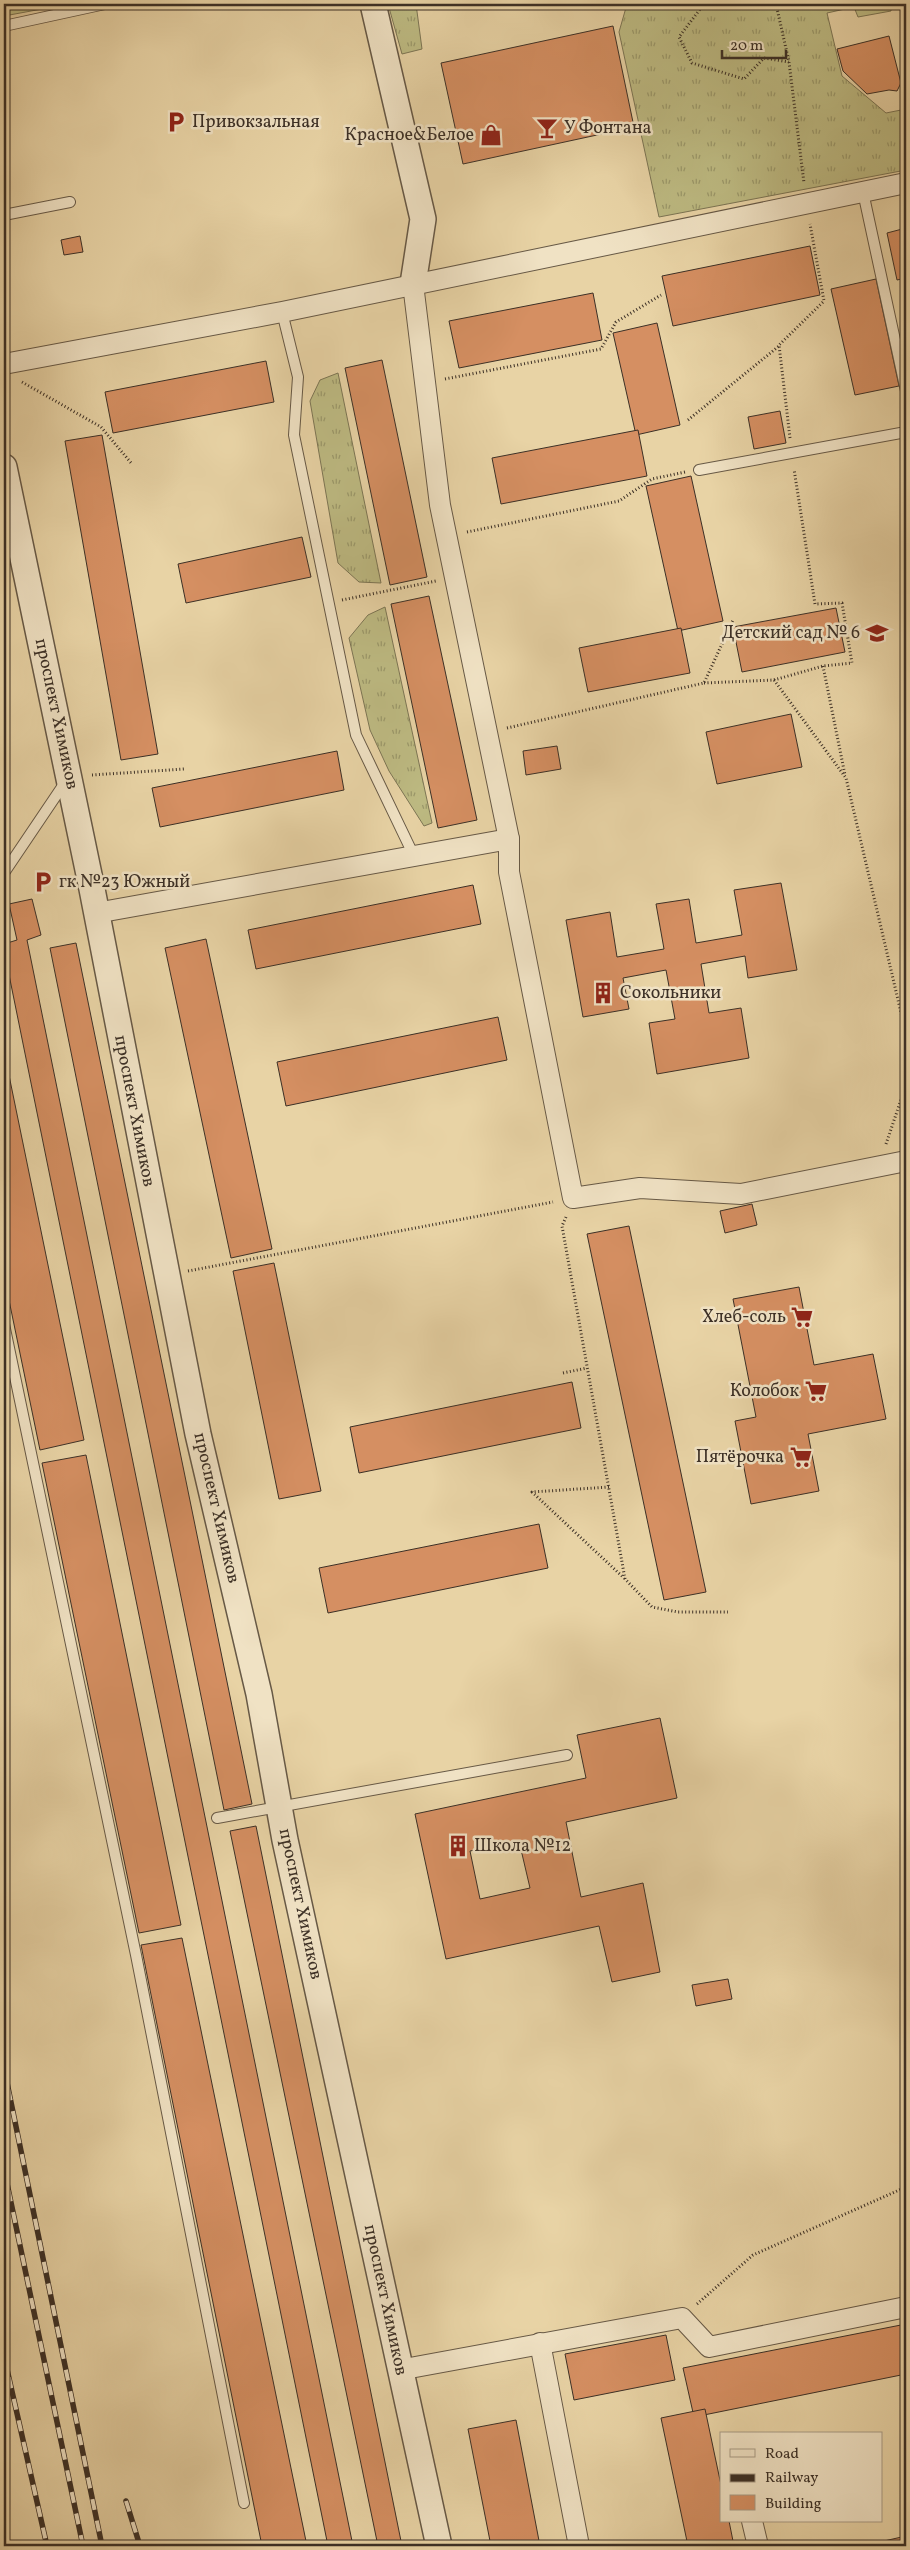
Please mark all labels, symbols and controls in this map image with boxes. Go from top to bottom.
scale bar [722,28,786,60]
text: 20 m [730,36,763,57]
parking icon: Привокзальная [163,109,189,135]
place label: Привокзальная [192,110,320,135]
bar icon: У Фонтана [534,115,560,141]
place label: У Фонтана [564,116,652,141]
shop icon: Красное&Белое [478,122,504,148]
place label: Красное&Белое [344,123,474,148]
school or university icon: Детский сад № 6 [864,620,890,646]
place label: Детский сад № 6 [722,621,860,646]
street label: проспект Химиков [28,636,84,792]
parking icon: гк №23 Южный [30,869,56,895]
place label: гк №23 Южный [59,870,190,895]
building icon: Сокольники [590,980,616,1006]
place label: Сокольники [620,981,721,1006]
street label: проспект Химиков [107,1033,161,1189]
supermarket icon: Хлеб-соль [789,1304,815,1330]
place label: Хлеб-соль [702,1305,786,1330]
supermarket icon: Колобок [803,1378,829,1404]
place label: Колобок [730,1379,799,1404]
street label: проспект Химиков [187,1430,245,1586]
supermarket icon: Пятёрочка [788,1444,814,1470]
place label: Пятёрочка [696,1445,784,1470]
street label: проспект Химиков [272,1826,328,1982]
building icon: Школа №12 [445,1833,471,1859]
place label: Школа №12 [474,1834,571,1859]
street label: проспект Химиков [357,2222,413,2378]
legend [720,2432,882,2522]
text: Road [765,2444,799,2465]
text: Railway [765,2468,818,2489]
text: Building [765,2494,822,2515]

